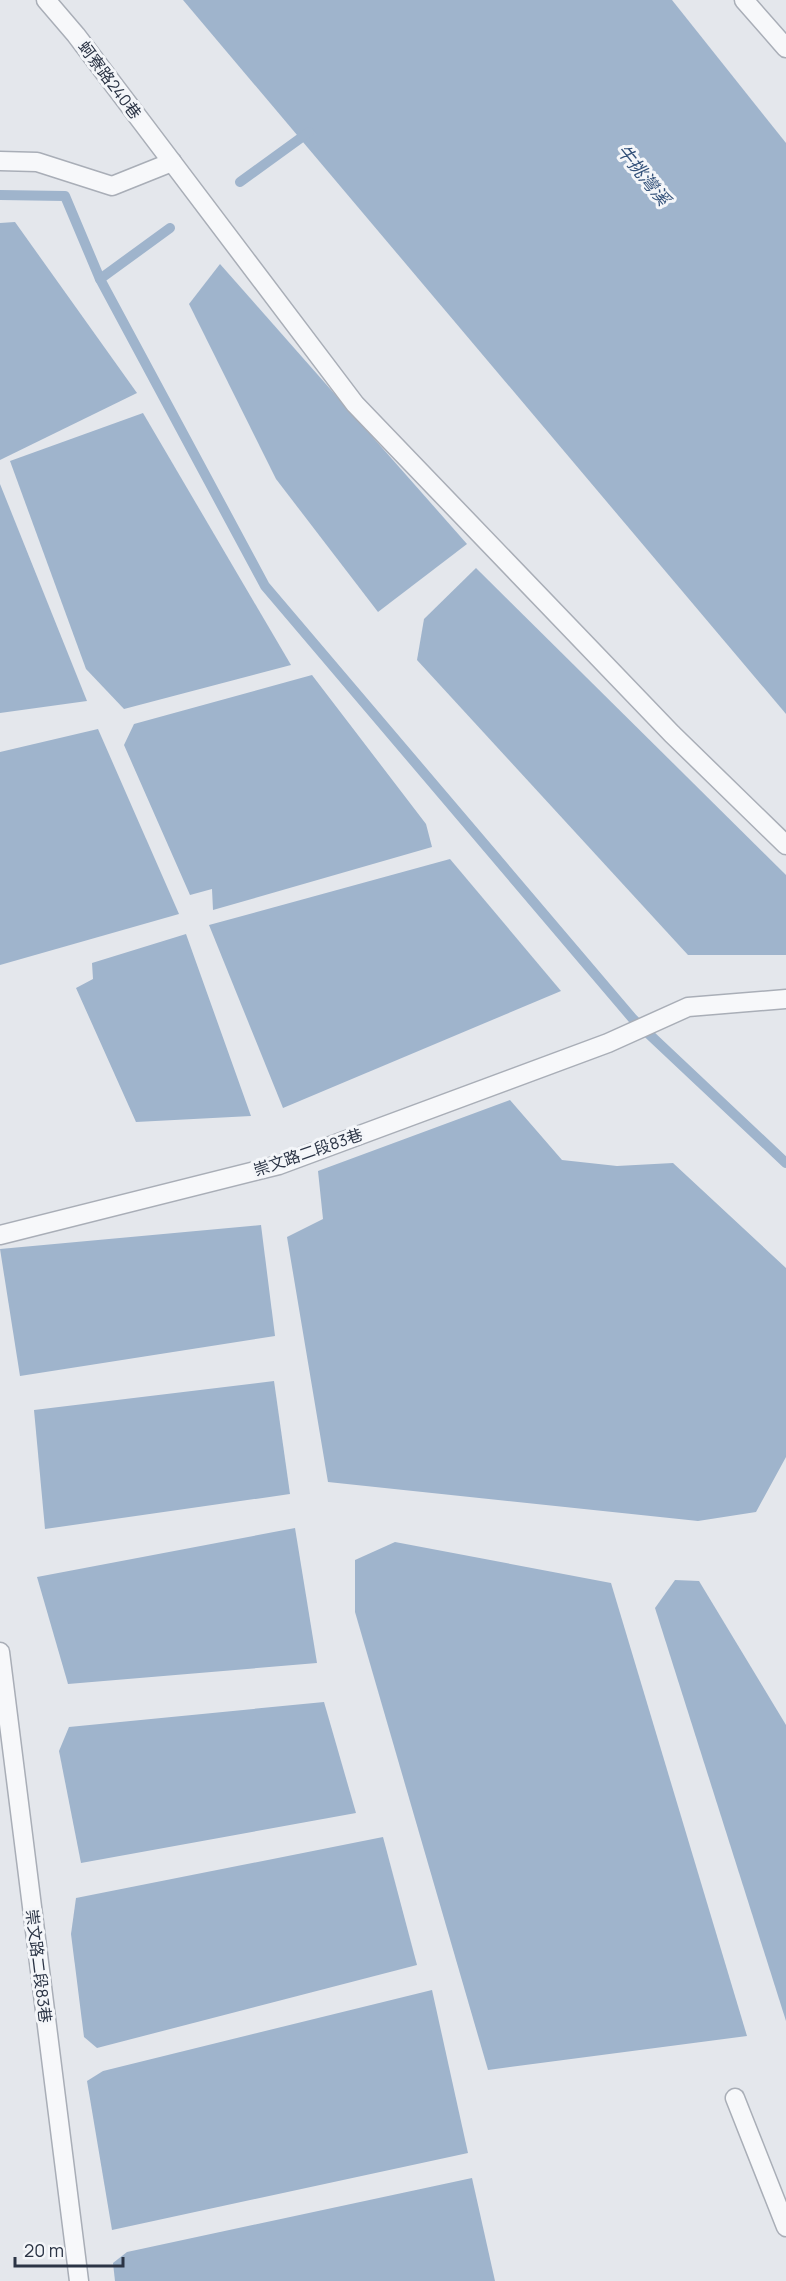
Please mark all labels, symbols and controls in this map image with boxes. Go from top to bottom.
street label: 蚵寮路240巷 [74,37,146,123]
water label: 牛挑灣溪 [612,139,678,212]
street label: 崇文路二段83巷 [250,1123,366,1181]
street label: 崇文路二段83巷 [21,1908,57,2024]
scale bar [15,2230,123,2268]
text: 20 m [24,2238,64,2262]

